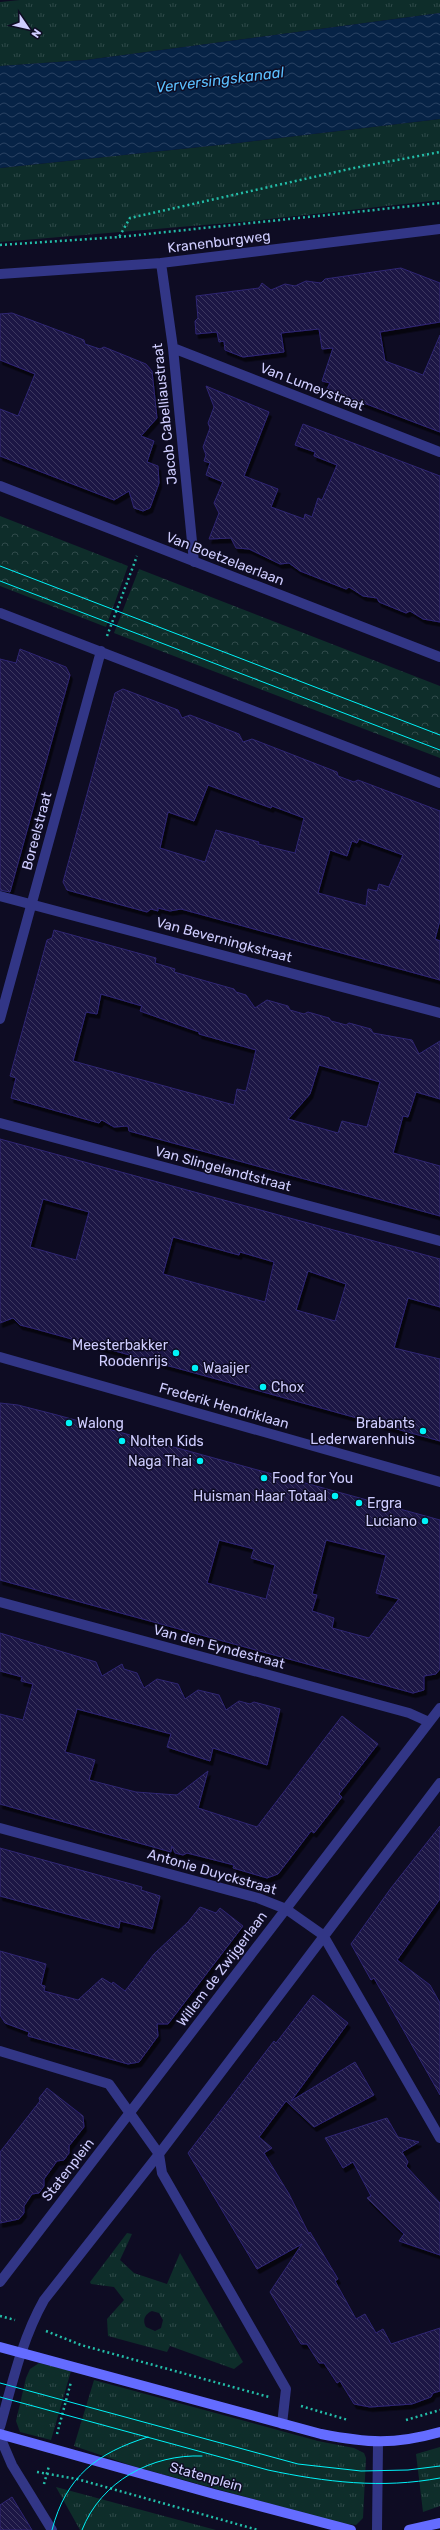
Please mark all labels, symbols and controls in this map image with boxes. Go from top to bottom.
north arrow [8,8,48,48]
text: N [28,26,43,40]
water label: Verversingskanaal [155,63,286,97]
street label: Kranenburgweg [167,227,271,257]
street label: Jacob Cabelliaustraat [149,342,181,486]
street label: Van Lumeystraat [257,359,367,415]
street label: Van Boetzelaerlaan [164,529,286,589]
street label: Boreelstraat [18,789,56,872]
street label: Van Beverningkstraat [154,914,294,966]
street label: Van Slingelandtstraat [153,1143,293,1196]
place label: Meesterbakker Roodenrijs [72,1337,169,1370]
marker: Meesterbakker Roodenrijs [171,1348,181,1358]
place label: Waaijer [203,1360,250,1377]
marker: Waaijer [190,1363,200,1373]
street label: Frederik Hendriklaan [157,1379,291,1433]
place label: Chox [271,1379,305,1396]
marker: Chox [258,1382,268,1392]
place label: Walong [77,1415,124,1432]
place label: Brabants Lederwarenhuis [310,1415,415,1448]
marker: Walong [64,1418,74,1428]
marker: Brabants Lederwarenhuis [418,1426,428,1436]
place label: Nolten Kids [130,1433,204,1450]
marker: Nolten Kids [117,1436,127,1446]
place label: Naga Thai [128,1453,192,1470]
marker: Naga Thai [195,1456,205,1466]
place label: Food for You [272,1470,353,1487]
marker: Food for You [259,1473,269,1483]
place label: Huisman Haar Totaal [193,1488,327,1505]
marker: Huisman Haar Totaal [330,1491,340,1501]
place label: Ergra [367,1495,402,1512]
marker: Ergra [354,1498,364,1508]
place label: Luciano [366,1513,417,1530]
marker: Luciano [420,1516,430,1526]
street label: Van den Eyndestraat [151,1621,287,1673]
street label: Antonie Duyckstraat [146,1845,279,1899]
street label: Willem de Zwijgerlaan [173,1908,271,2030]
street label: Statenplein [38,2135,98,2205]
street label: Statenplein [168,2458,244,2496]

